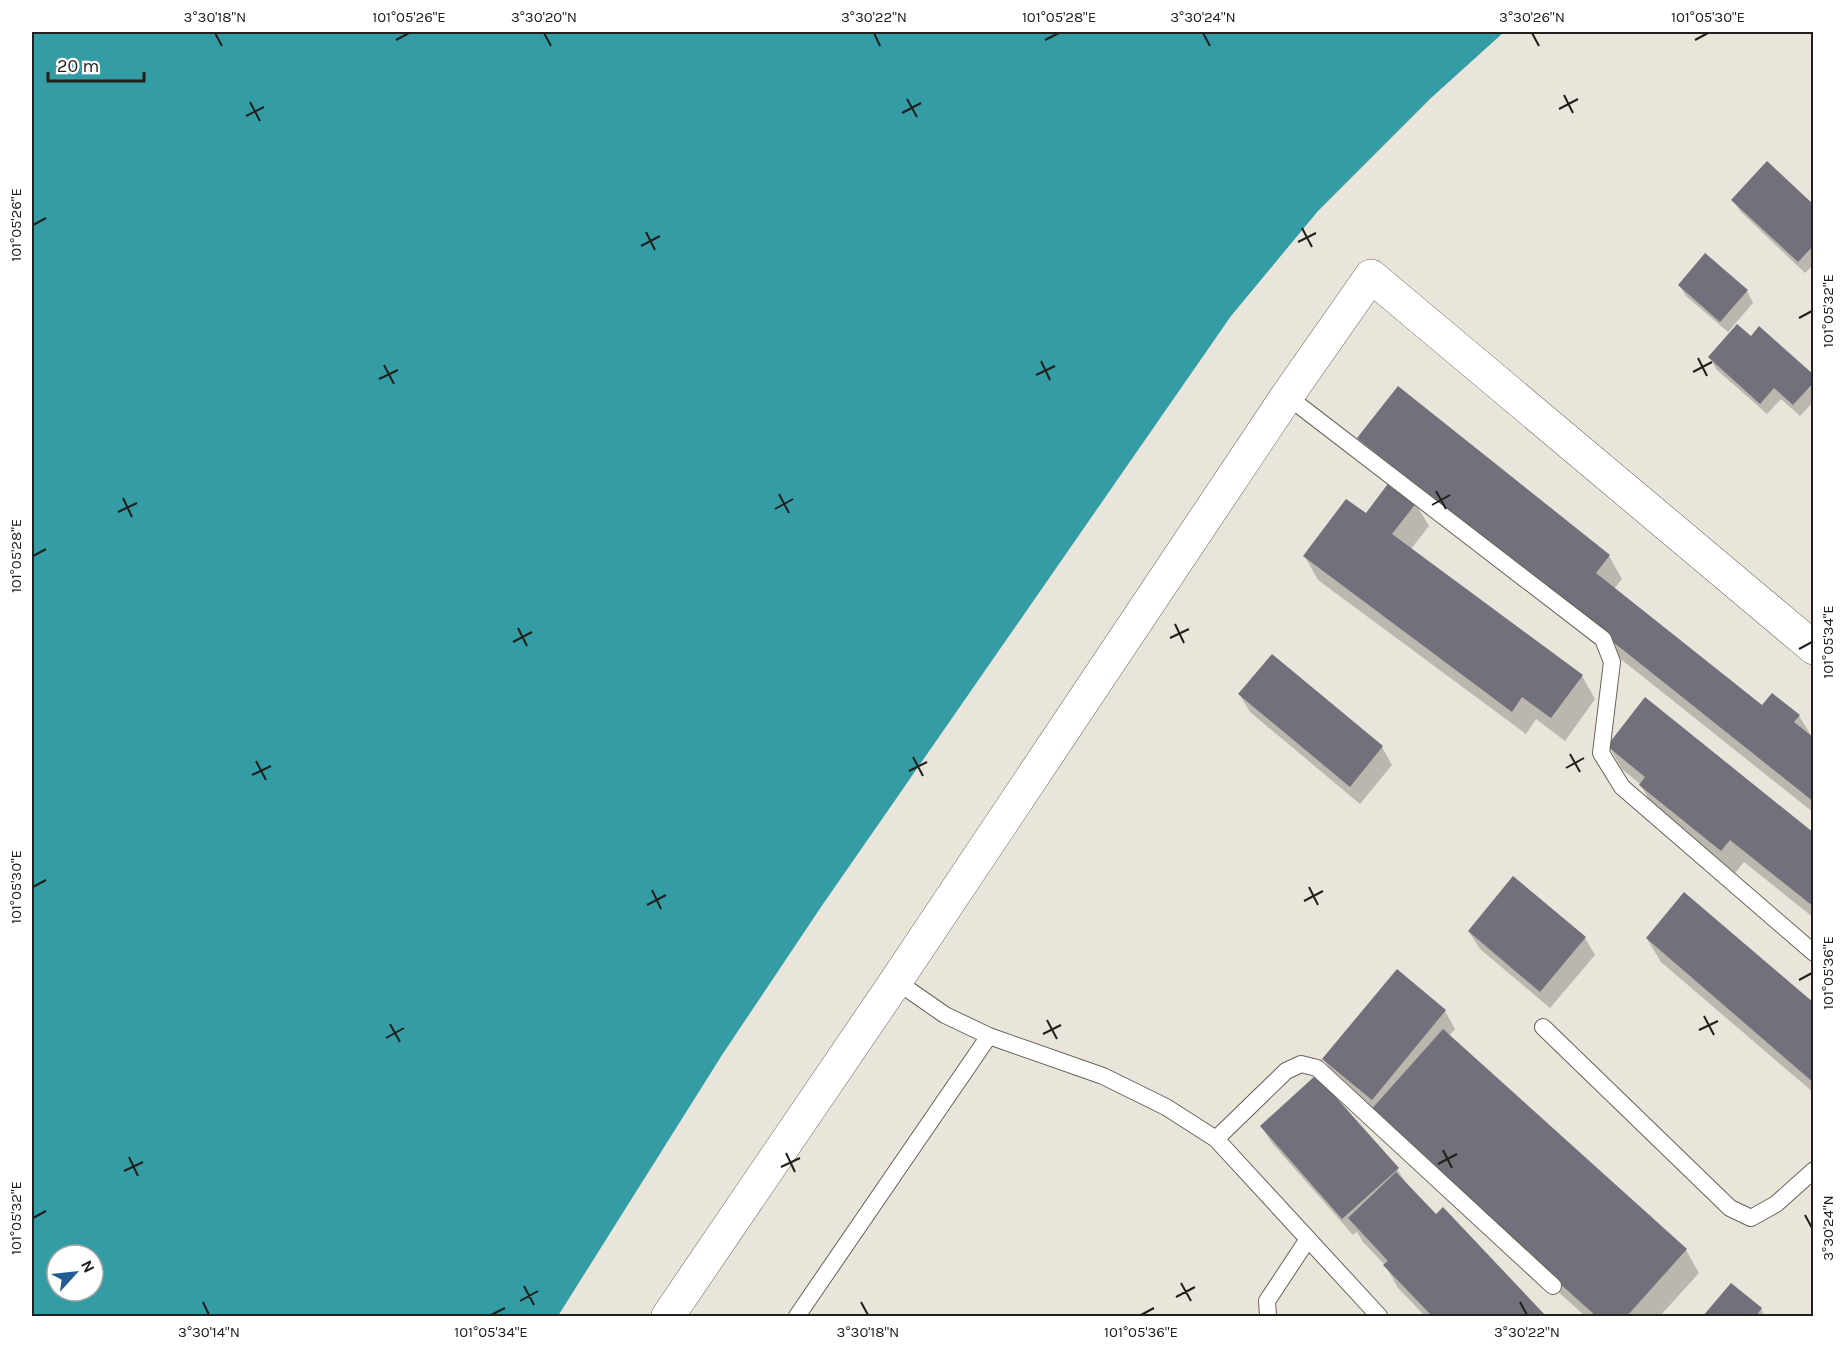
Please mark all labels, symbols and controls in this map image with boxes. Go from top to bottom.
text: 3°30'18"N [184,8,246,26]
text: 101°05'26"E [372,8,446,26]
text: 3°30'20"N [511,8,577,26]
text: 3°30'22"N [841,8,907,26]
text: 101°05'28"E [1022,8,1096,26]
text: 3°30'24"N [1170,8,1236,26]
text: 3°30'26"N [1499,8,1565,26]
text: 101°05'30"E [1671,8,1745,26]
scale bar [48,45,144,83]
text: 20 m [57,55,99,77]
text: 101°05'26"E [7,188,25,262]
text: 101°05'32"E [1819,274,1837,348]
text: 101°05'28"E [7,519,25,593]
text: 101°05'34"E [1819,605,1837,679]
text: 101°05'30"E [7,850,25,924]
text: 101°05'36"E [1819,936,1837,1010]
text: 101°05'32"E [7,1181,25,1255]
text: 3°30'24"N [1819,1195,1837,1261]
north arrow [45,1243,105,1303]
text: N [77,1257,99,1276]
text: 3°30'14"N [178,1323,240,1341]
text: 101°05'34"E [454,1323,528,1341]
text: 3°30'18"N [837,1323,899,1341]
text: 101°05'36"E [1104,1323,1178,1341]
text: 3°30'22"N [1494,1323,1560,1341]

